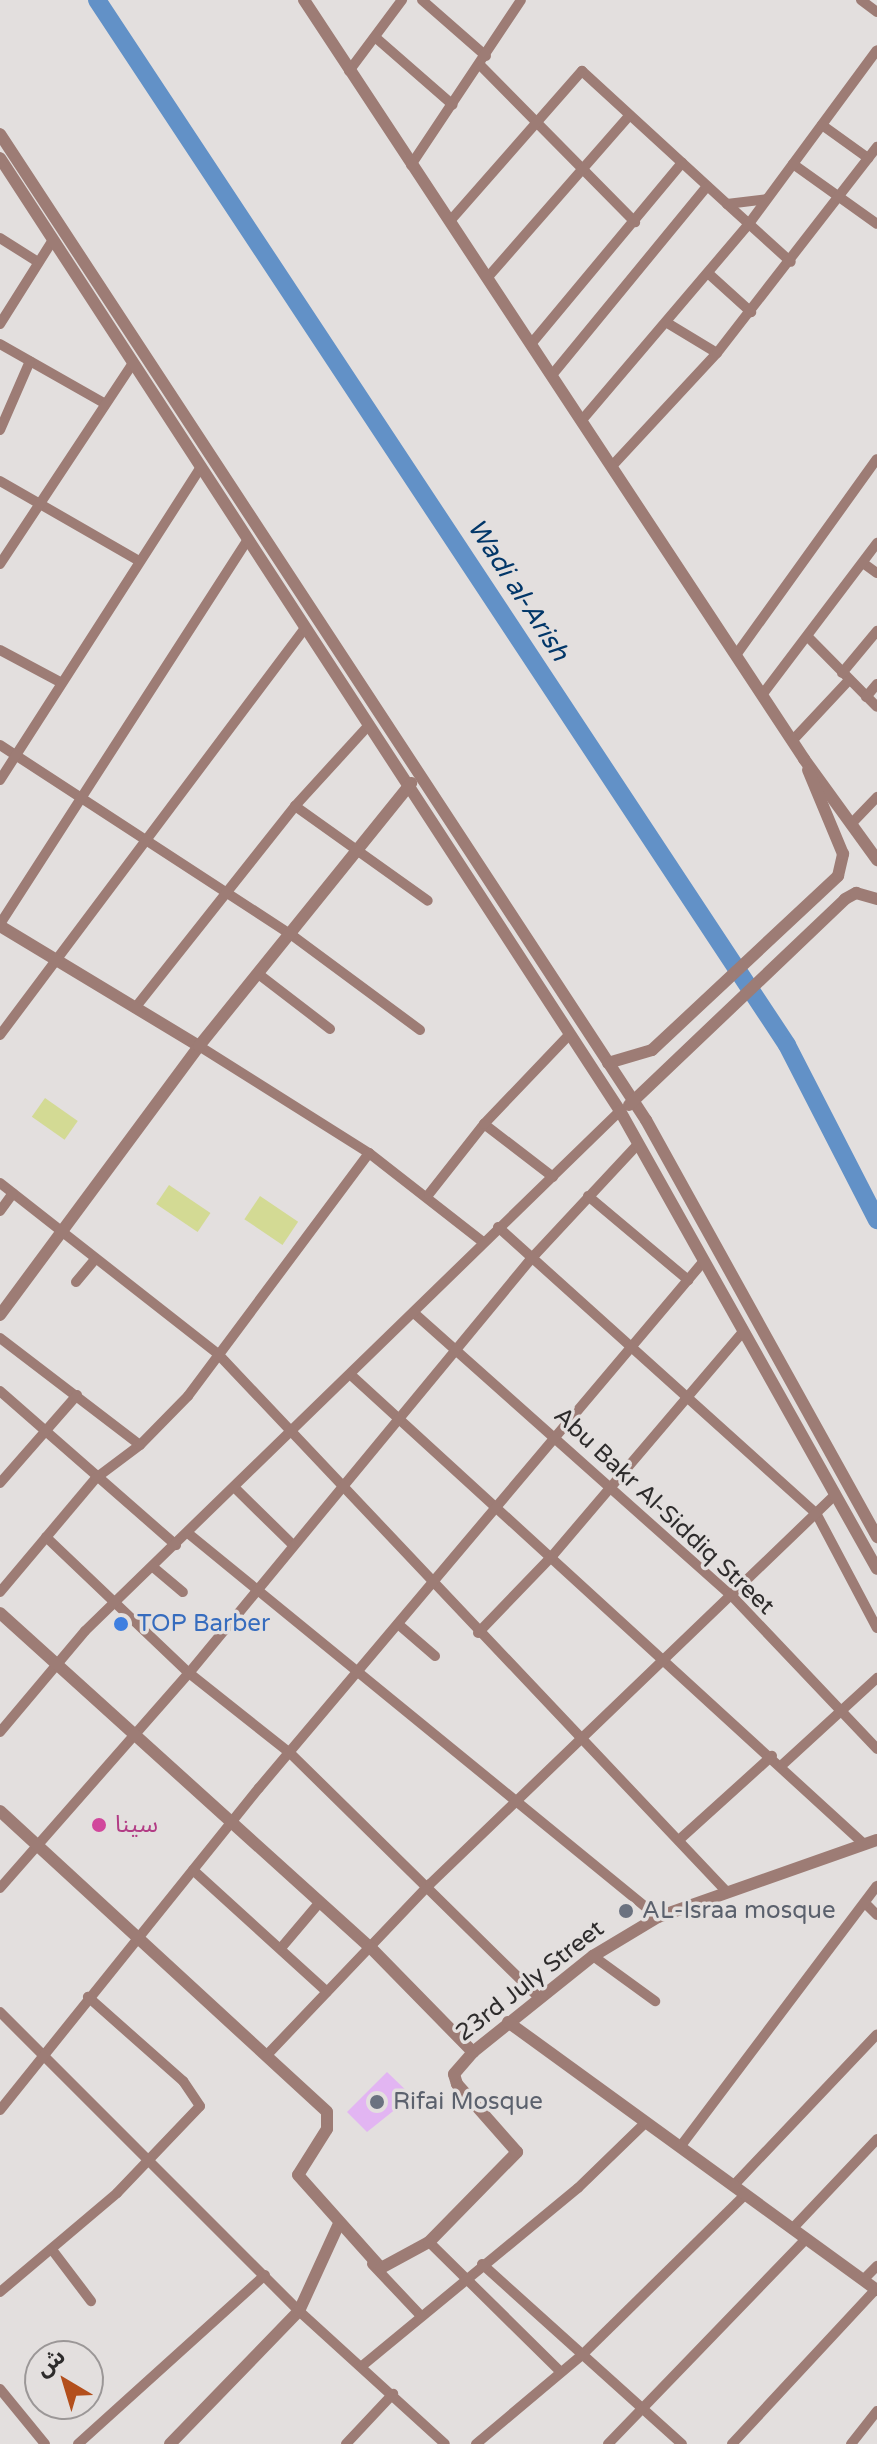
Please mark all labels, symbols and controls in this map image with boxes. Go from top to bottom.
water label: Wadi al-Arish [460,513,576,667]
street label: Abu Bakr Al-Siddiq Street [548,1401,780,1621]
place label: TOP Barber [137,1610,270,1638]
marker: TOP Barber [112,1615,130,1633]
place label: سينا [115,1811,158,1839]
marker: سينا [90,1816,108,1834]
place label: AL-Israa mosque [642,1897,836,1925]
marker: AL-Israa mosque [617,1902,635,1920]
street label: 23rd July Street [450,1914,610,2048]
place label: Rifai Mosque [393,2088,543,2116]
marker: Rifai Mosque [368,2093,386,2111]
north arrow [24,2340,104,2420]
text: ش [31,2343,70,2382]

